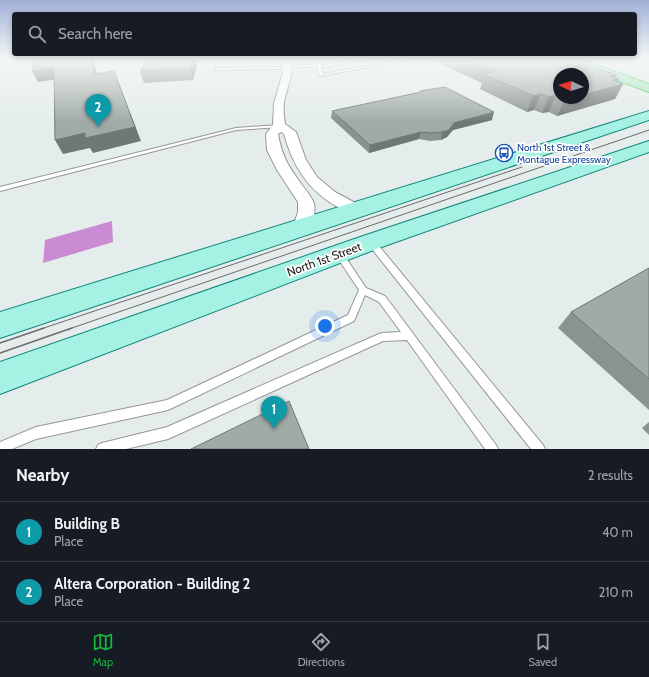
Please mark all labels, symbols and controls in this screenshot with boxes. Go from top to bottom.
search box [12,12,637,56]
icon: search [26,23,48,45]
text: Search here [58,25,133,43]
north arrow [553,68,589,104]
pin: 2 [85,94,111,127]
place label: North 1st Street & Montague Expressway [517,141,611,166]
bus stop icon: North 1st Street & Montague Expressway [494,143,514,163]
street label: North 1st Street [285,239,363,279]
your location [315,316,335,336]
pin: 1 [261,396,287,429]
text: Nearby [16,465,69,485]
text: 2 results [588,467,633,483]
text: Building B [54,515,120,533]
text: 1 [27,524,31,540]
text: 40 m [602,524,633,540]
text: Place [54,533,83,549]
text: Altera Corporation - Building 2 [54,575,250,593]
text: 2 [26,584,32,600]
text: 210 m [599,584,633,600]
text: Place [54,593,83,609]
tab: Map [92,631,114,669]
tab: Directions [298,631,345,669]
tab: Saved [529,631,557,669]

